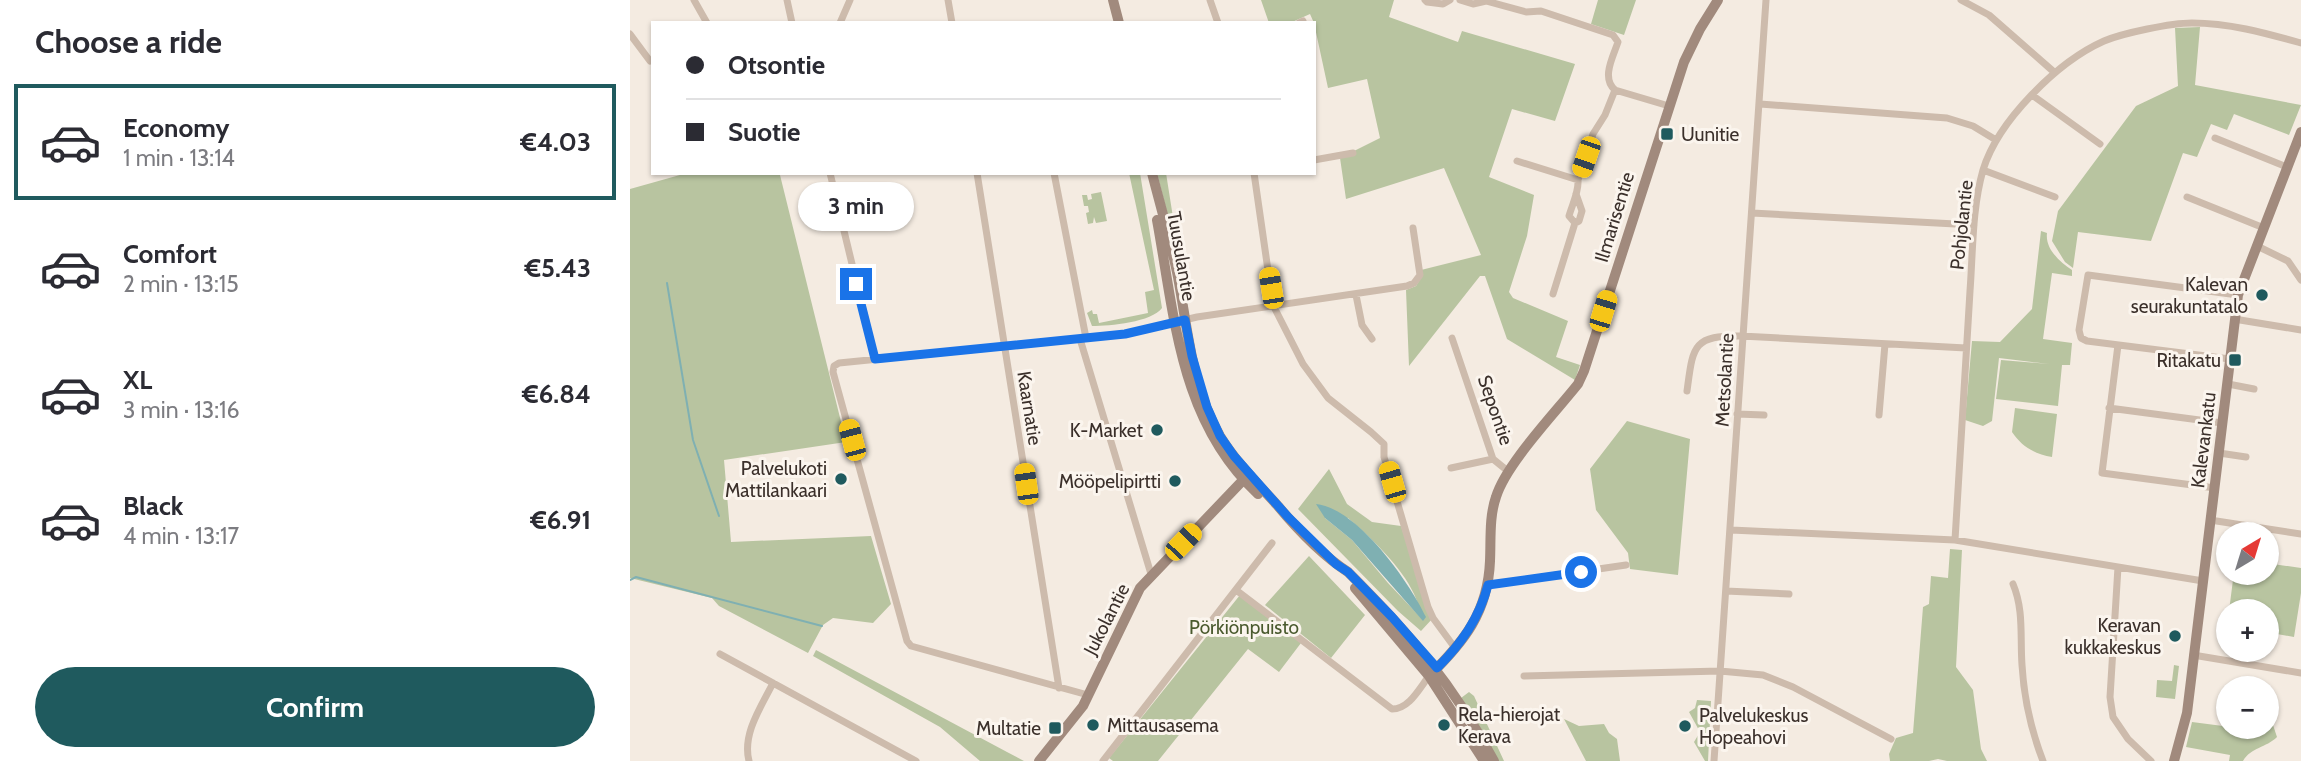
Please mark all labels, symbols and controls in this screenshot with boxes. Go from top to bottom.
text: Choose a ride [35,22,222,61]
text: Otsontie [728,49,825,81]
icon: car [39,111,102,174]
text: Economy [123,112,229,144]
text: Suotie [728,116,801,148]
place label: Uunitie [1681,123,1740,146]
text: €4.03 [520,126,591,158]
marker: Uunitie [1659,126,1675,142]
car [1570,134,1603,180]
text: 1 min · 13:14 [123,144,235,172]
street label: Ilmarisentie [1590,169,1639,265]
street label: Pohjolantie [1945,179,1978,271]
callout: 3 min [798,182,914,232]
text: 3 min [828,192,884,220]
street label: Tuusulantie [1162,210,1201,303]
icon: car [39,237,102,300]
text: Comfort [123,238,217,270]
text: €5.43 [524,252,591,284]
car [1258,266,1285,310]
route end [840,268,872,300]
text: 2 min · 13:15 [123,270,239,298]
place label: Kalevan seurakuntatalo [2131,273,2248,318]
marker: Kalevan seurakuntatalo [2254,287,2270,303]
car [1587,288,1620,334]
street label: Metsolantie [1711,332,1738,428]
place label: Ritakatu [2156,349,2221,372]
marker: Ritakatu [2227,352,2243,368]
icon: car [39,363,102,426]
text: XL [123,364,152,396]
street label: Kaarnatie [1012,369,1047,447]
street label: Sepontie [1473,372,1518,448]
text: €6.84 [522,378,591,410]
street label: Kalevankatu [2186,391,2221,489]
text: 3 min · 13:16 [123,396,240,424]
car [837,417,868,463]
place label: K-Market [1070,419,1144,442]
marker: K-Market [1149,422,1165,438]
place label: Palvelukoti Mattilankaari [725,457,827,502]
car [1377,459,1408,505]
car [1013,462,1040,506]
place label: Mööpelipirtti [1059,470,1161,493]
marker: Palvelukoti Mattilankaari [833,471,849,487]
marker: Mööpelipirtti [1167,473,1183,489]
icon: car [39,489,102,552]
text: Black [123,490,183,522]
text: €6.91 [530,504,591,536]
car [1161,520,1206,564]
text: 4 min · 13:17 [123,522,239,550]
north arrow [2216,522,2278,584]
map controls [2216,522,2279,739]
route start [1565,556,1597,588]
street label: Jukolantie [1078,579,1134,660]
button: + [2216,599,2279,662]
place label: Keravan kukkakeskus [2064,614,2161,659]
park label: Pörkiönpuisto [1189,616,1299,639]
marker: Keravan kukkakeskus [2167,628,2183,644]
button: Confirm [35,667,595,747]
button: − [2216,676,2279,739]
place label: Rela-hierojat Kerava [1458,703,1561,748]
place label: Palvelukeskus Hopeahovi [1699,704,1809,749]
place label: Mittausasema [1107,714,1219,737]
place label: Multatie [976,717,1041,740]
marker: Mittausasema [1085,717,1101,733]
marker: Rela-hierojat Kerava [1436,717,1452,733]
marker: Palvelukeskus Hopeahovi [1677,718,1693,734]
marker: Multatie [1047,720,1063,736]

